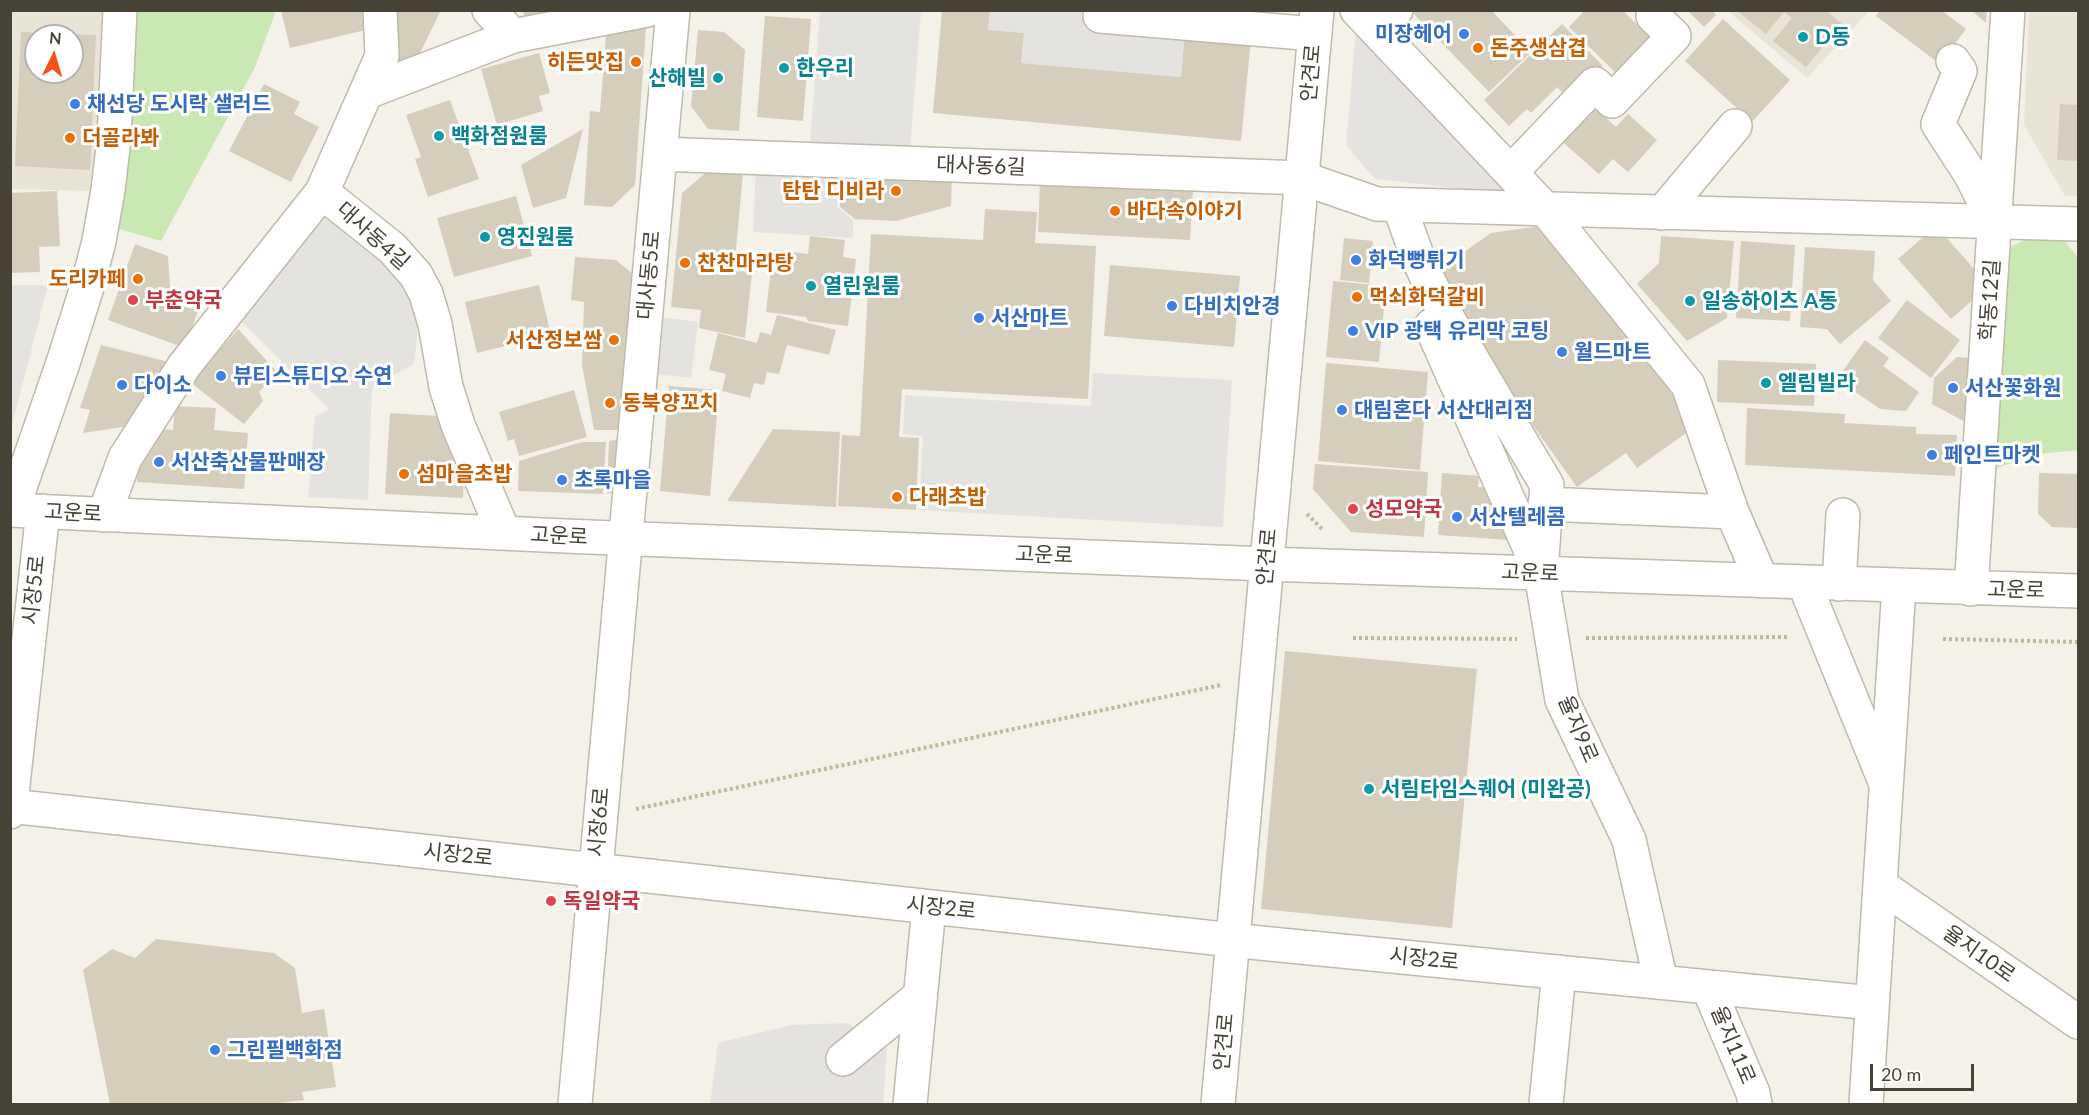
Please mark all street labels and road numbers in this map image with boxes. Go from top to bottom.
street label: 안견로 [1296,43,1326,103]
street label: 대사동6길 [936,152,1026,180]
street label: 대사동4길 [331,197,415,275]
street label: 대사동5로 [633,229,665,321]
street label: 학동12길 [1975,258,2005,342]
street label: 고운로 [43,499,103,527]
street label: 고운로 [529,522,589,550]
street label: 안견로 [1252,527,1282,587]
street label: 고운로 [1015,541,1073,569]
street label: 시장5로 [18,554,50,626]
street label: 고운로 [1501,559,1559,587]
street label: 고운로 [1987,577,2045,603]
street label: 율지9로 [1553,692,1603,766]
street label: 시장6로 [583,786,615,858]
street label: 시장2로 [422,839,494,871]
street label: 시장2로 [905,892,977,924]
street label: 율지10로 [1938,920,2020,988]
street label: 시장2로 [1388,943,1460,975]
street label: 율지11로 [1705,1002,1761,1088]
street label: 안견로 [1209,1012,1239,1072]

